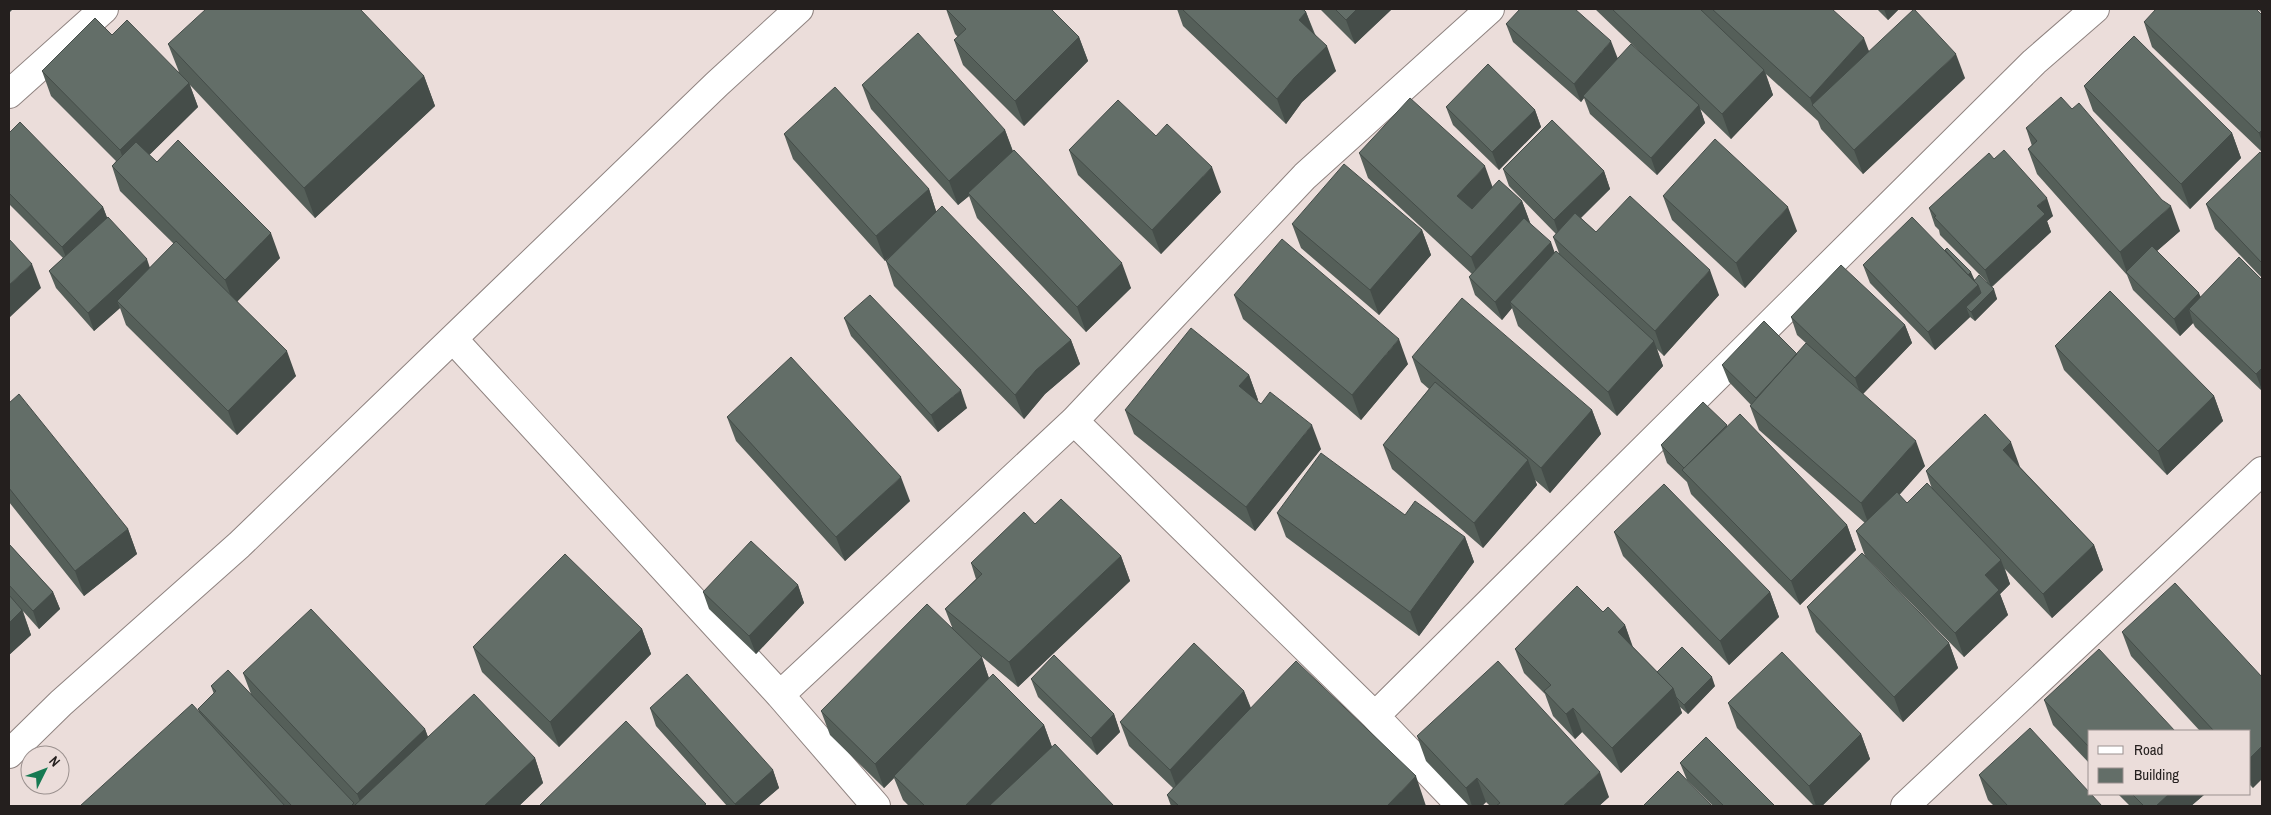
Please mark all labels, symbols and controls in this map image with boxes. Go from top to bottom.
legend [2088,730,2251,795]
text: Road [2134,739,2163,760]
north arrow [20,745,70,795]
text: N [45,752,64,770]
text: Building [2134,764,2179,785]

